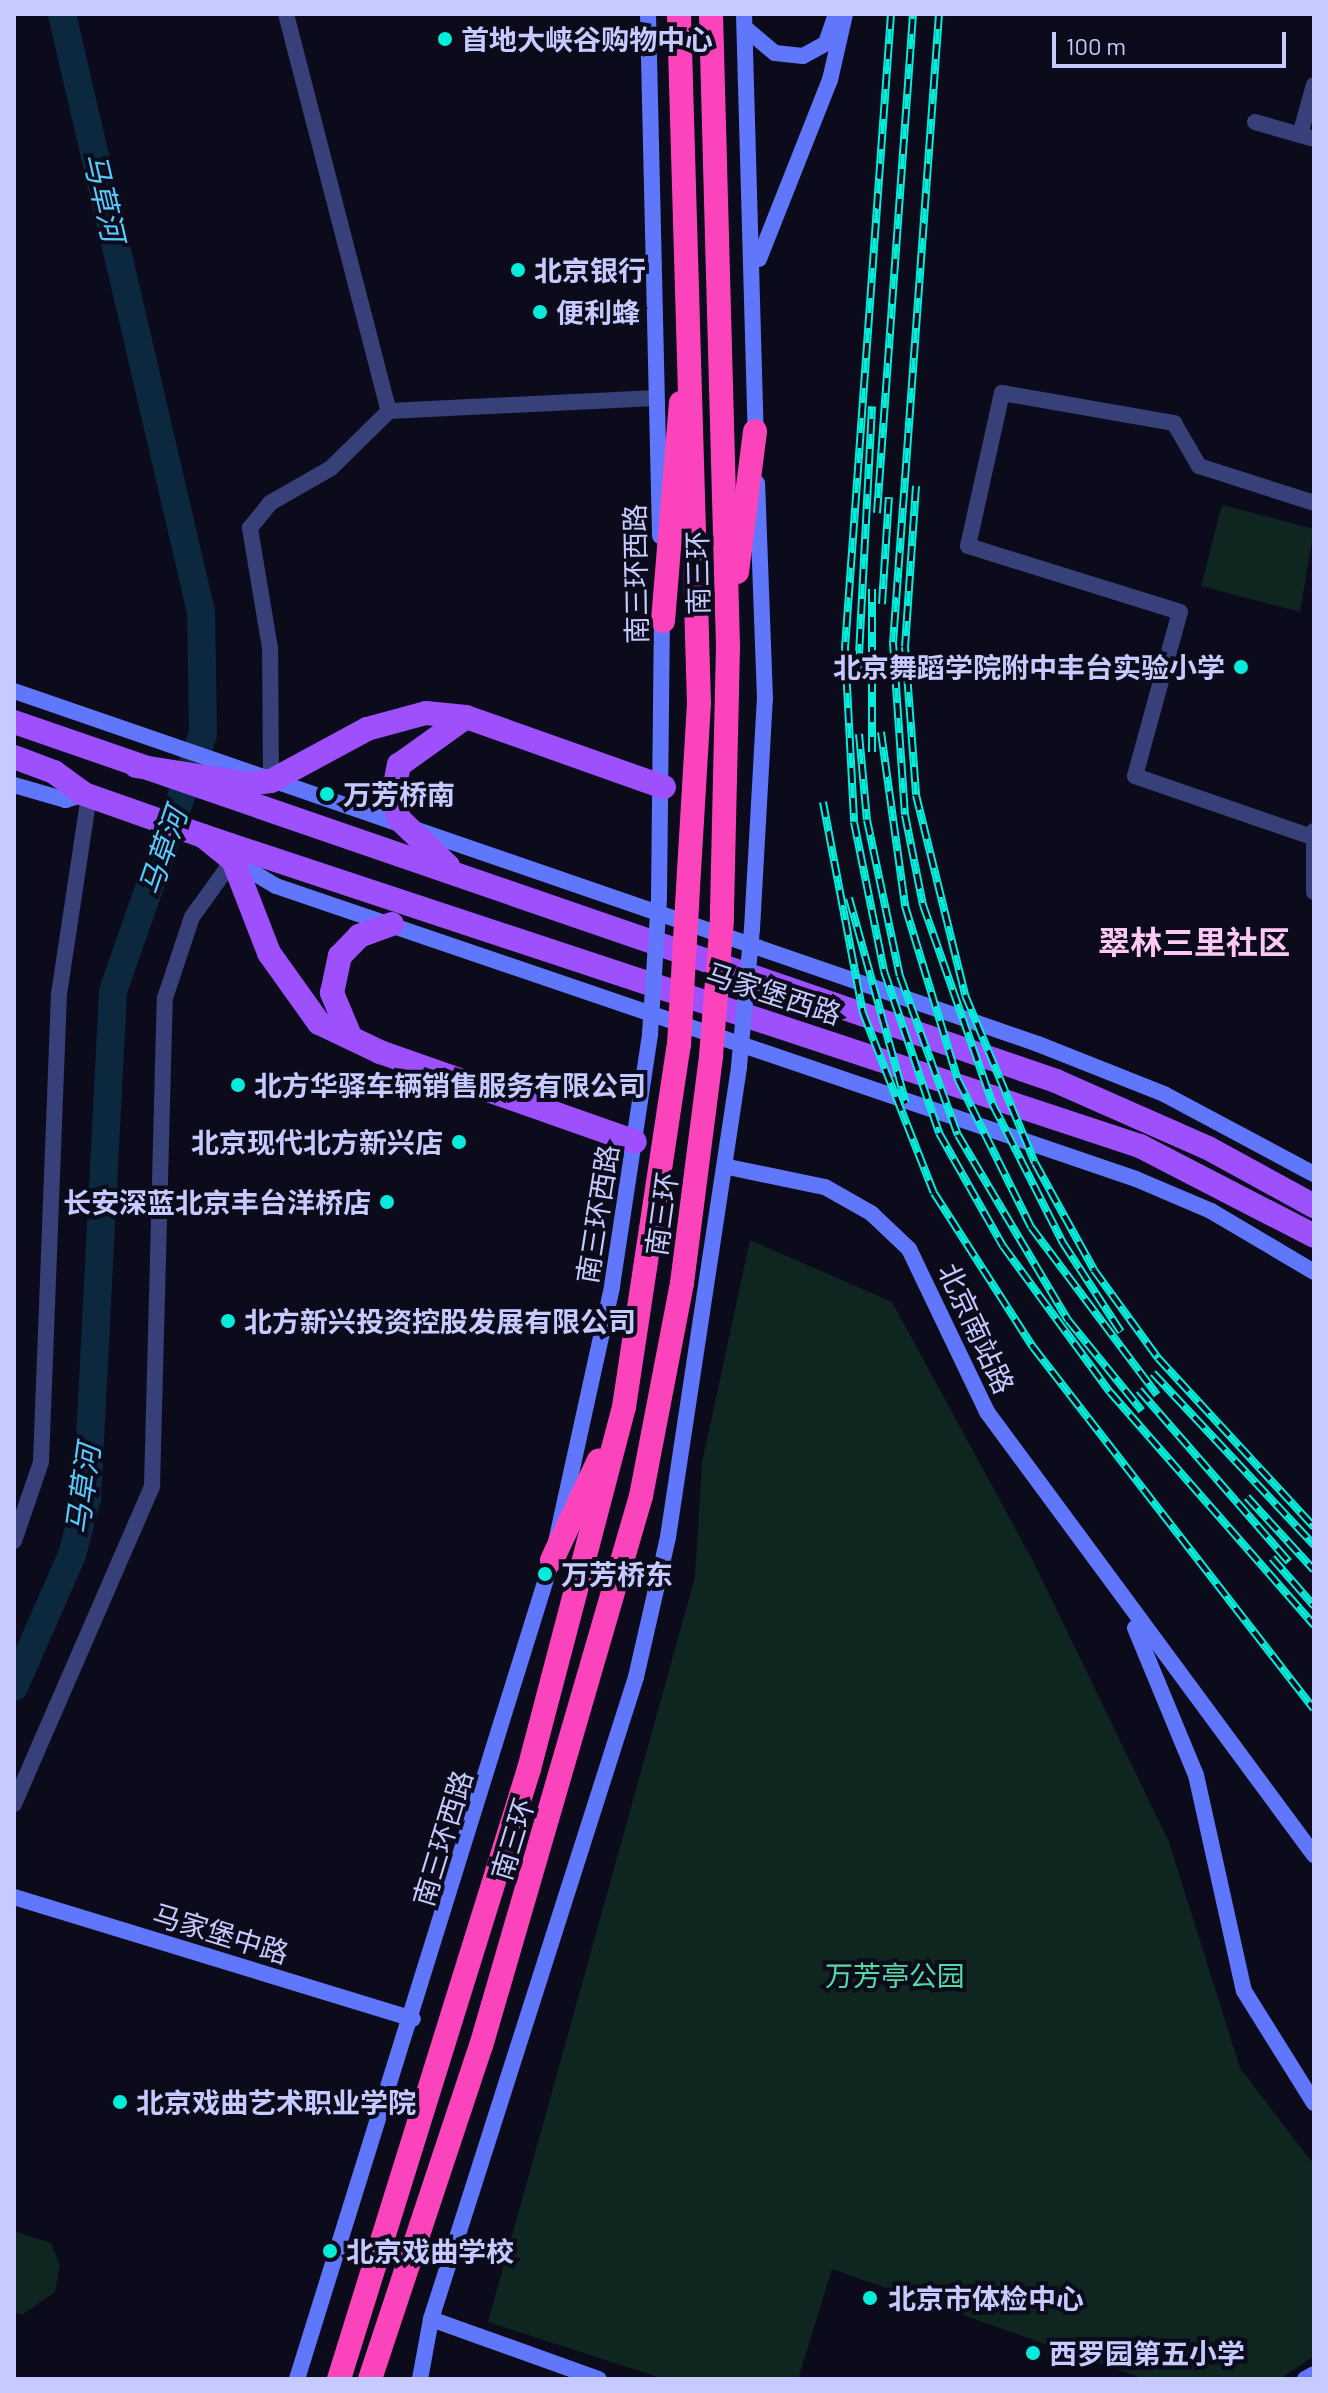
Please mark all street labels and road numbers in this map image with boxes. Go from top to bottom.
street label: 南三环西路 [617,504,653,644]
street label: 南三环 [679,531,715,615]
street label: 马家堡西路 [702,955,846,1031]
street label: 南三环西路 [569,1142,625,1286]
street label: 南三环 [639,1170,683,1258]
street label: 北京南站路 [932,1257,1022,1399]
street label: 南三环西路 [405,1766,479,1910]
street label: 南三环 [484,1794,540,1884]
street label: 马家堡中路 [149,1896,293,1970]

